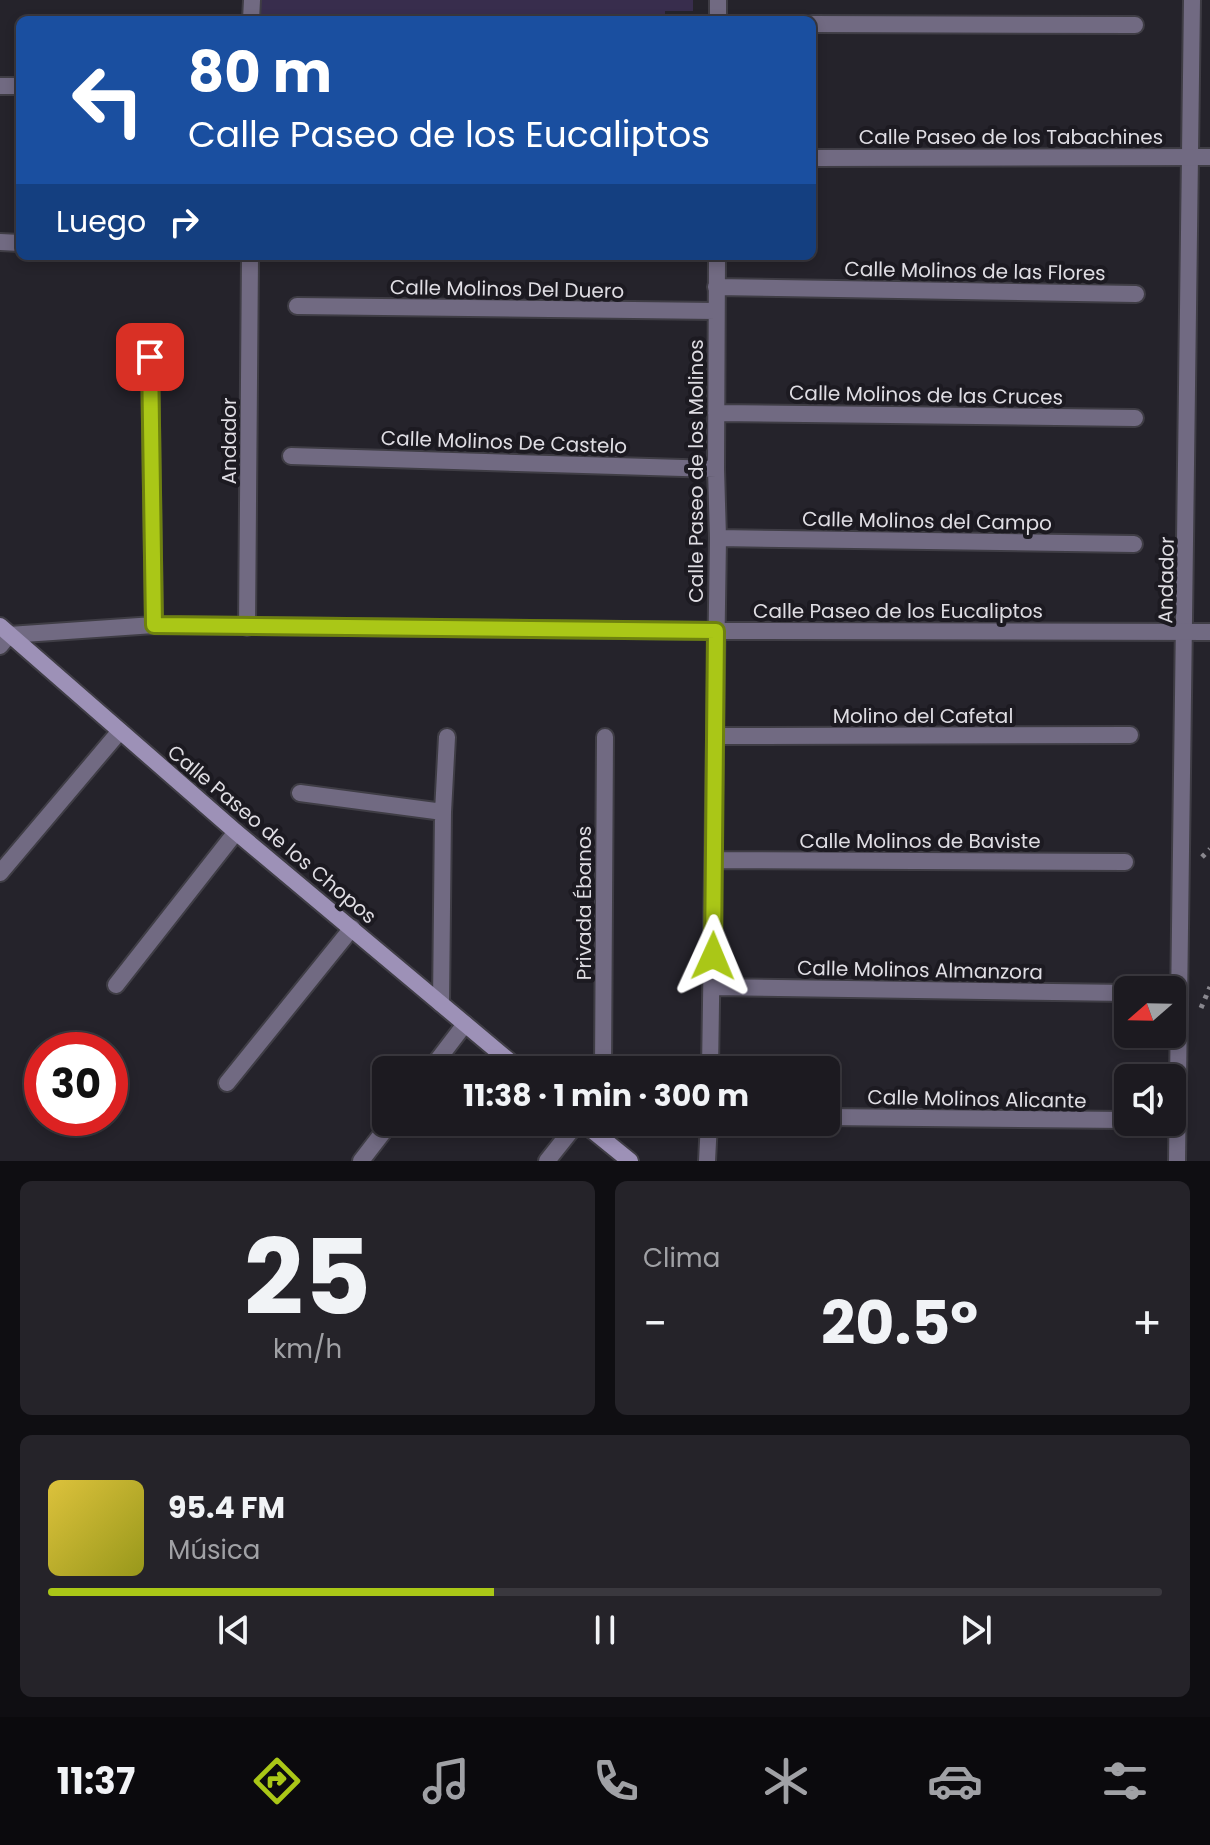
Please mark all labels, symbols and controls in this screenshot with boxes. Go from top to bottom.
text: 80 m [188,33,332,112]
icon: left [56,48,160,152]
text: Calle Paseo de los Eucaliptos [188,109,710,160]
street label: Calle Paseo de los Tabachines [859,123,1163,151]
text: Luego [56,200,146,243]
icon: right [162,200,206,244]
street label: Calle Molinos de las Flores [844,255,1106,287]
street label: Calle Molinos Del Duero [390,273,624,305]
pin [116,323,184,391]
icon: arrive [128,335,172,379]
street label: Calle Paseo de los Molinos [682,339,710,603]
street label: Calle Molinos de las Cruces [789,379,1063,411]
street label: Andador [215,397,243,485]
street label: Calle Molinos De Castelo [380,424,628,460]
street label: Calle Molinos del Campo [802,505,1052,537]
street label: Andador [1151,536,1181,624]
street label: Calle Paseo de los Eucaliptos [753,597,1043,625]
street label: Molino del Cafetal [833,702,1013,730]
street label: Calle Paseo de los Chopos [161,738,383,930]
street label: Privada Ébanos [570,826,598,980]
street label: Calle Molinos de Baviste [799,827,1041,855]
position arrow [671,914,755,998]
street label: Calle Molinos Almanzora [797,954,1043,986]
north arrow [1114,976,1186,1048]
map controls [1114,976,1186,1136]
speed limit sign: 30 [24,1032,128,1136]
button: sound [1114,1064,1186,1136]
text: 11:38 · 1 min · 300 m [463,1074,749,1117]
street label: Calle Molinos Alicante [867,1083,1087,1115]
text: 25 [244,1205,371,1350]
text: Clima [643,1240,720,1276]
text: 20.5° [821,1281,978,1365]
text: − [643,1293,667,1354]
text: + [1132,1293,1162,1354]
text: km/h [273,1331,342,1367]
text: 95.4 FM [168,1486,285,1529]
text: Música [168,1532,260,1568]
icon: previous [212,1608,256,1652]
icon: pause [583,1608,627,1652]
icon: next [954,1608,998,1652]
icon: directions [249,1753,305,1809]
icon: music [418,1753,474,1809]
icon: phone [588,1753,644,1809]
icon: climate [758,1753,814,1809]
icon: car [927,1753,983,1809]
icon: filters [1097,1753,1153,1809]
text: 11:37 [57,1756,135,1807]

